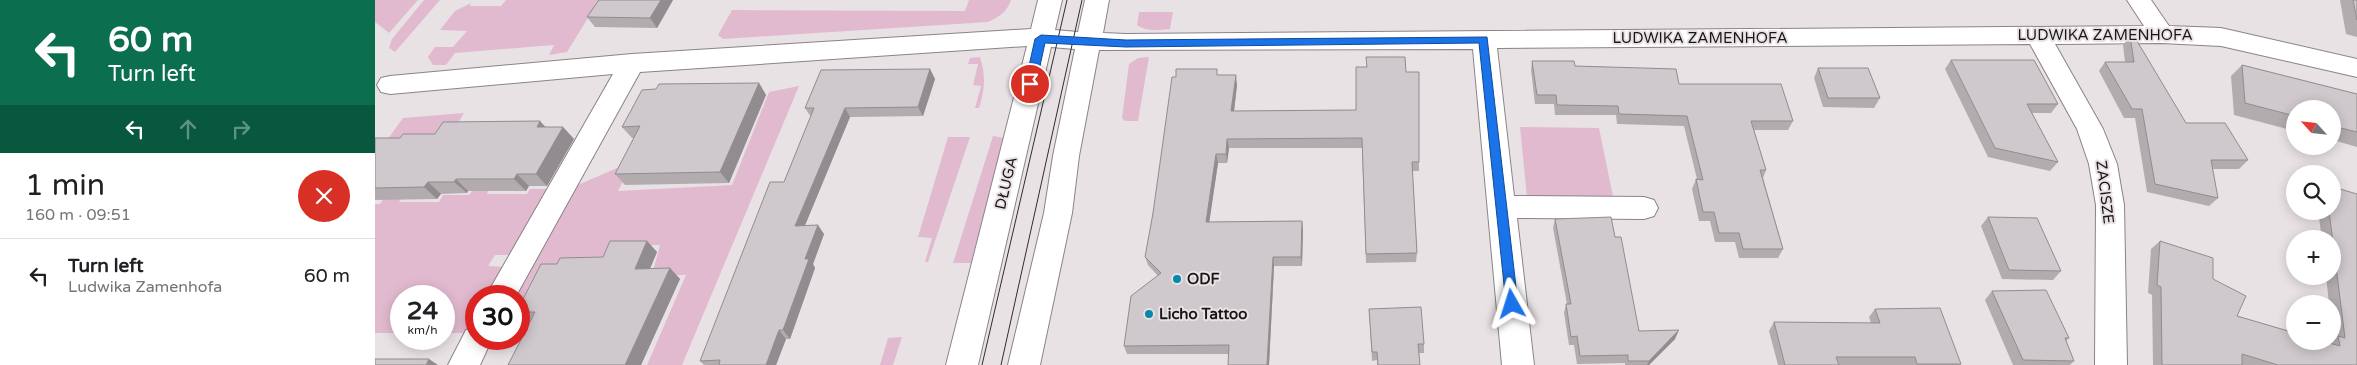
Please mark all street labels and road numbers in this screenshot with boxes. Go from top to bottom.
street label: LUDWIKA ZAMENHOFA [2017,26,2193,44]
street label: LUDWIKA ZAMENHOFA [1612,29,1788,47]
street label: DŁUGA [991,155,1021,211]
street label: ZACISZE [2092,159,2118,225]

